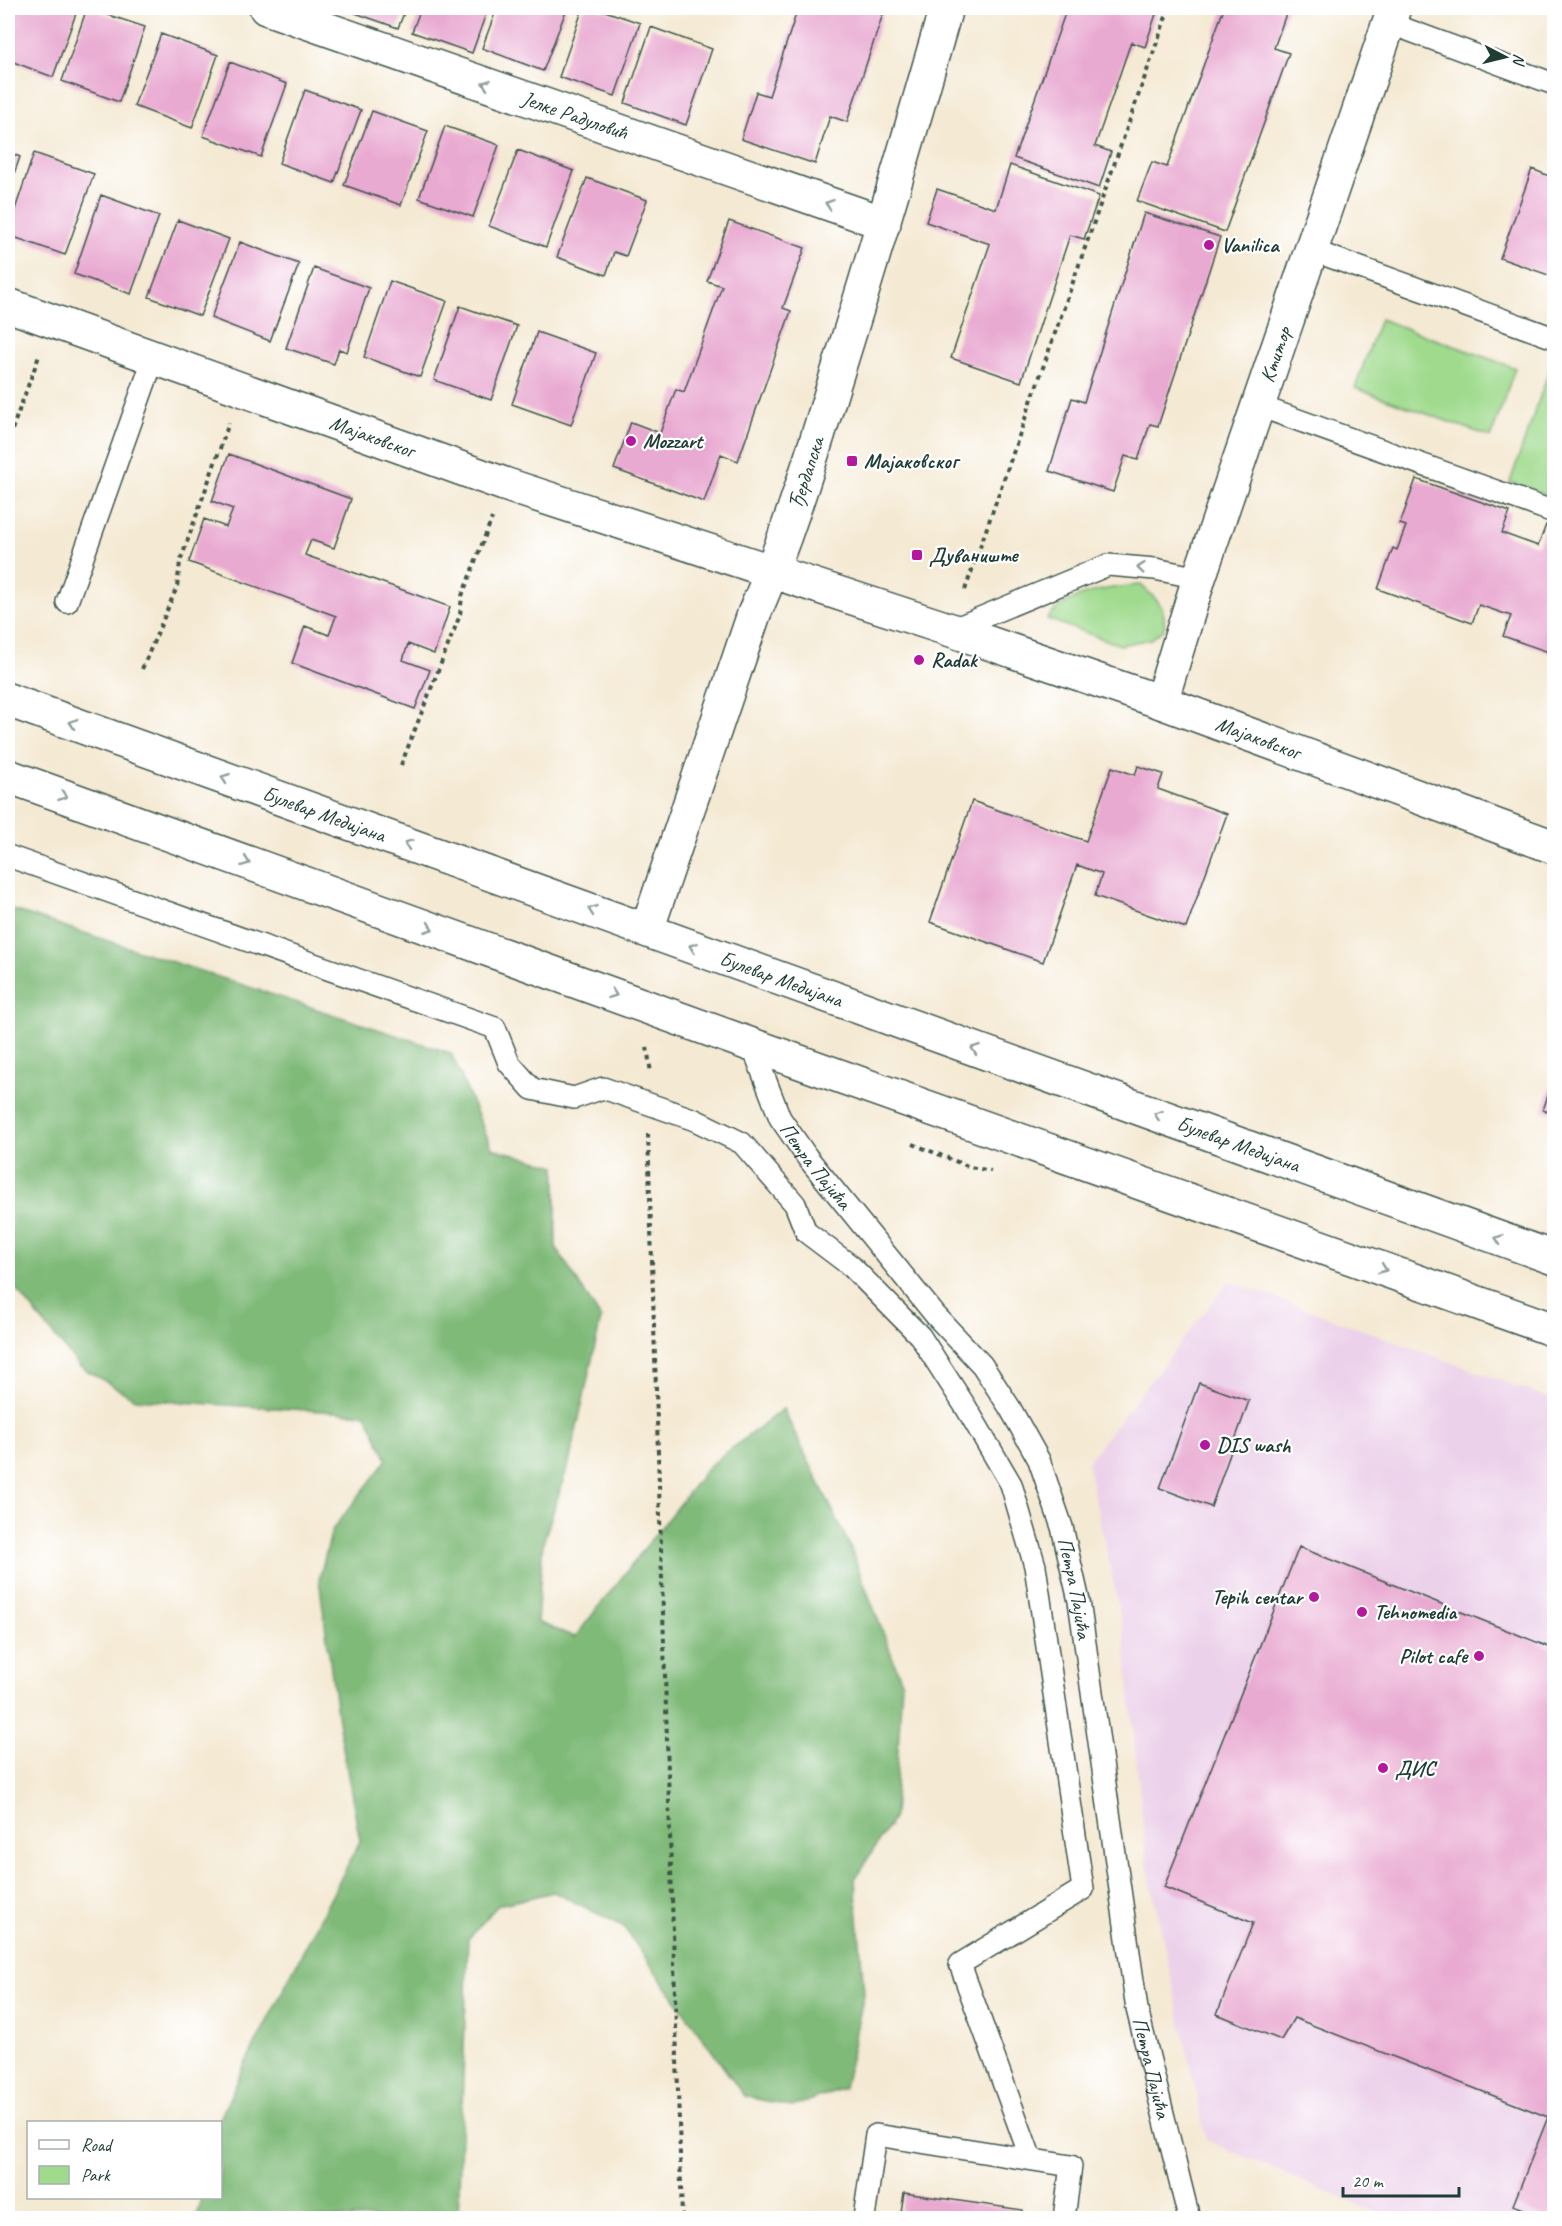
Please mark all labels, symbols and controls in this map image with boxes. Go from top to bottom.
north arrow [1475,27,1535,87]
text: N [1508,53,1529,68]
one-way arrow [481,79,492,92]
street label: Јелке Радуловић [518,85,632,146]
one-way arrow [824,198,835,211]
place label: Vanilica [1221,232,1280,258]
marker: Vanilica [1202,238,1216,252]
street label: Ктитор [1254,321,1298,386]
street label: Мајаковског [326,409,421,465]
place label: Mozzart [643,428,704,454]
street label: Ђердапска [782,431,830,513]
marker: Mozzart [624,434,638,448]
place label: Мајаковског [864,448,961,474]
marker: Мајаковског [845,454,859,468]
place label: Дуваниште [929,542,1019,568]
marker: Дуваниште [910,548,924,562]
one-way arrow [1137,562,1146,575]
place label: Radak [931,647,979,673]
marker: Radak [912,653,926,667]
street label: Мајаковског [1212,710,1307,766]
one-way arrow [68,718,79,731]
one-way arrow [220,772,231,785]
street label: Булевар Медијана [259,780,390,849]
one-way arrow [57,788,68,801]
one-way arrow [404,839,415,851]
one-way arrow [240,854,251,867]
one-way arrow [587,905,598,918]
one-way arrow [424,921,434,934]
one-way arrow [688,941,699,954]
street label: Булевар Медијана [716,945,848,1014]
one-way arrow [607,987,618,1000]
one-way arrow [970,1043,981,1056]
one-way arrow [1153,1110,1164,1123]
street label: Булевар Медијана [1173,1110,1305,1179]
street label: Петра Пајића [774,1117,858,1216]
one-way arrow [1495,1233,1505,1246]
one-way arrow [1377,1262,1388,1275]
place label: DIS wash [1217,1432,1292,1458]
marker: DIS wash [1198,1438,1212,1452]
street label: Петра Пајића [1052,1535,1098,1643]
place label: Tepih centar [1212,1584,1304,1610]
marker: Tepih centar [1307,1590,1321,1604]
place label: Tehnomedia [1374,1599,1457,1625]
marker: Tehnomedia [1355,1605,1369,1619]
place label: Pilot cafe [1399,1643,1469,1669]
marker: Pilot cafe [1472,1649,1486,1663]
place label: ДИС [1395,1755,1438,1781]
marker: ДИС [1376,1761,1390,1775]
street label: Петра Пајића [1127,2015,1177,2123]
legend [27,2121,222,2199]
text: Road [81,2134,114,2156]
scale bar [1343,2160,1458,2198]
text: Park [81,2164,111,2186]
text: 20 m [1352,2170,1385,2192]

